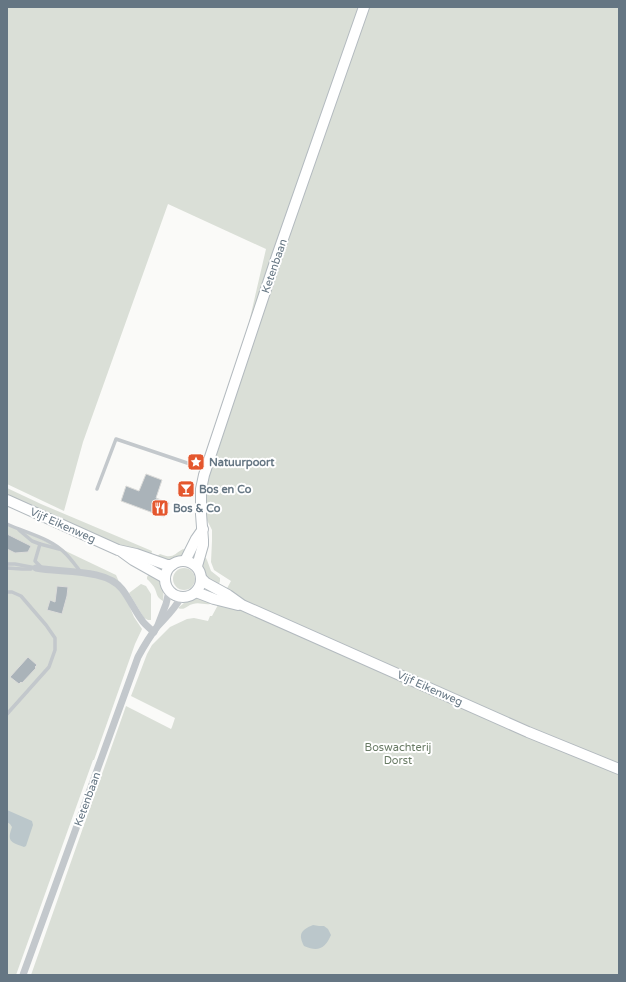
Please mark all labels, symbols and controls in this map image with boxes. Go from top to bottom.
street label: Ketenbaan [259,237,290,295]
place icon: Natuurpoort [186,452,206,472]
place label: Natuurpoort [209,456,275,470]
bar icon: Bos en Co [176,479,196,499]
place label: Bos en Co [199,483,252,496]
restaurant icon: Bos & Co [150,498,170,518]
place label: Bos & Co [173,502,221,515]
street label: Vijf Eikenweg [28,505,98,546]
street label: Vijf Eikenweg [395,668,465,709]
park label: Boswachterij Dorst [365,741,432,767]
street label: Ketenbaan [72,770,103,828]

